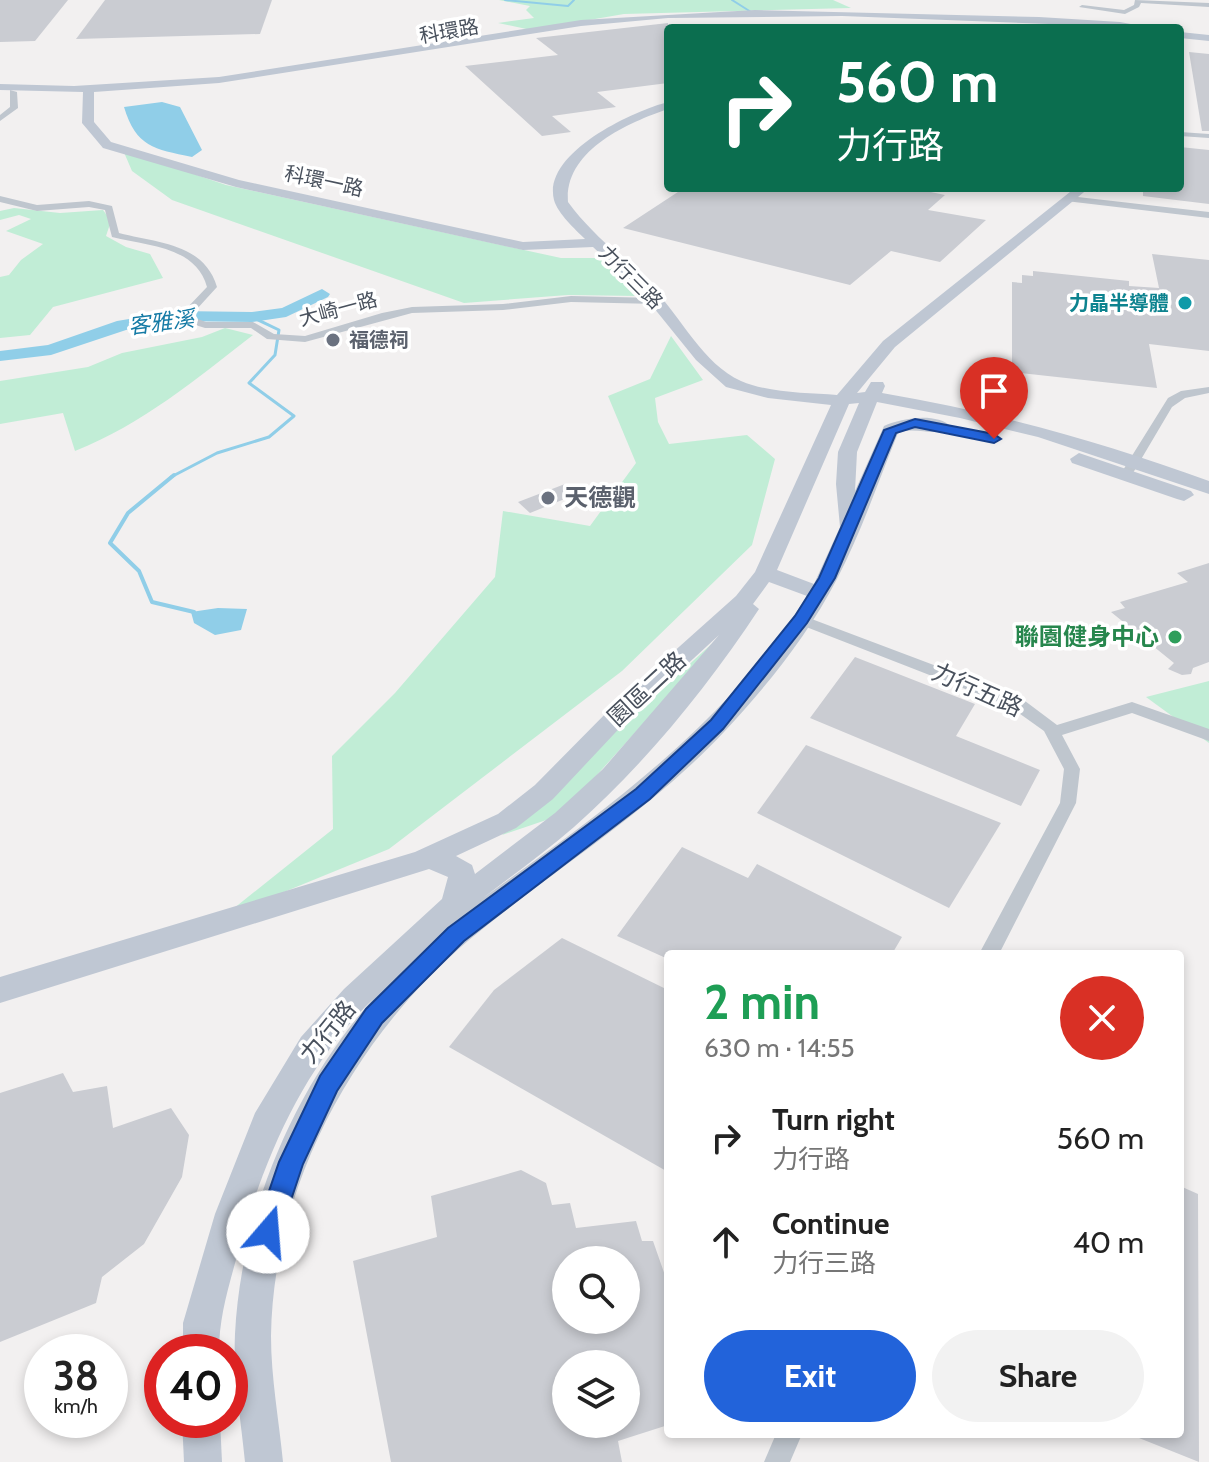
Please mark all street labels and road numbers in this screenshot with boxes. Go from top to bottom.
street label: 科環路 [417,14,481,48]
street label: 科環一路 [282,161,366,201]
street label: 力行三路 [594,240,668,314]
street label: 大崎一路 [296,287,380,331]
street label: 園區二路 [602,645,692,732]
street label: 力行五路 [927,657,1027,722]
street label: 力行路 [294,995,362,1069]

